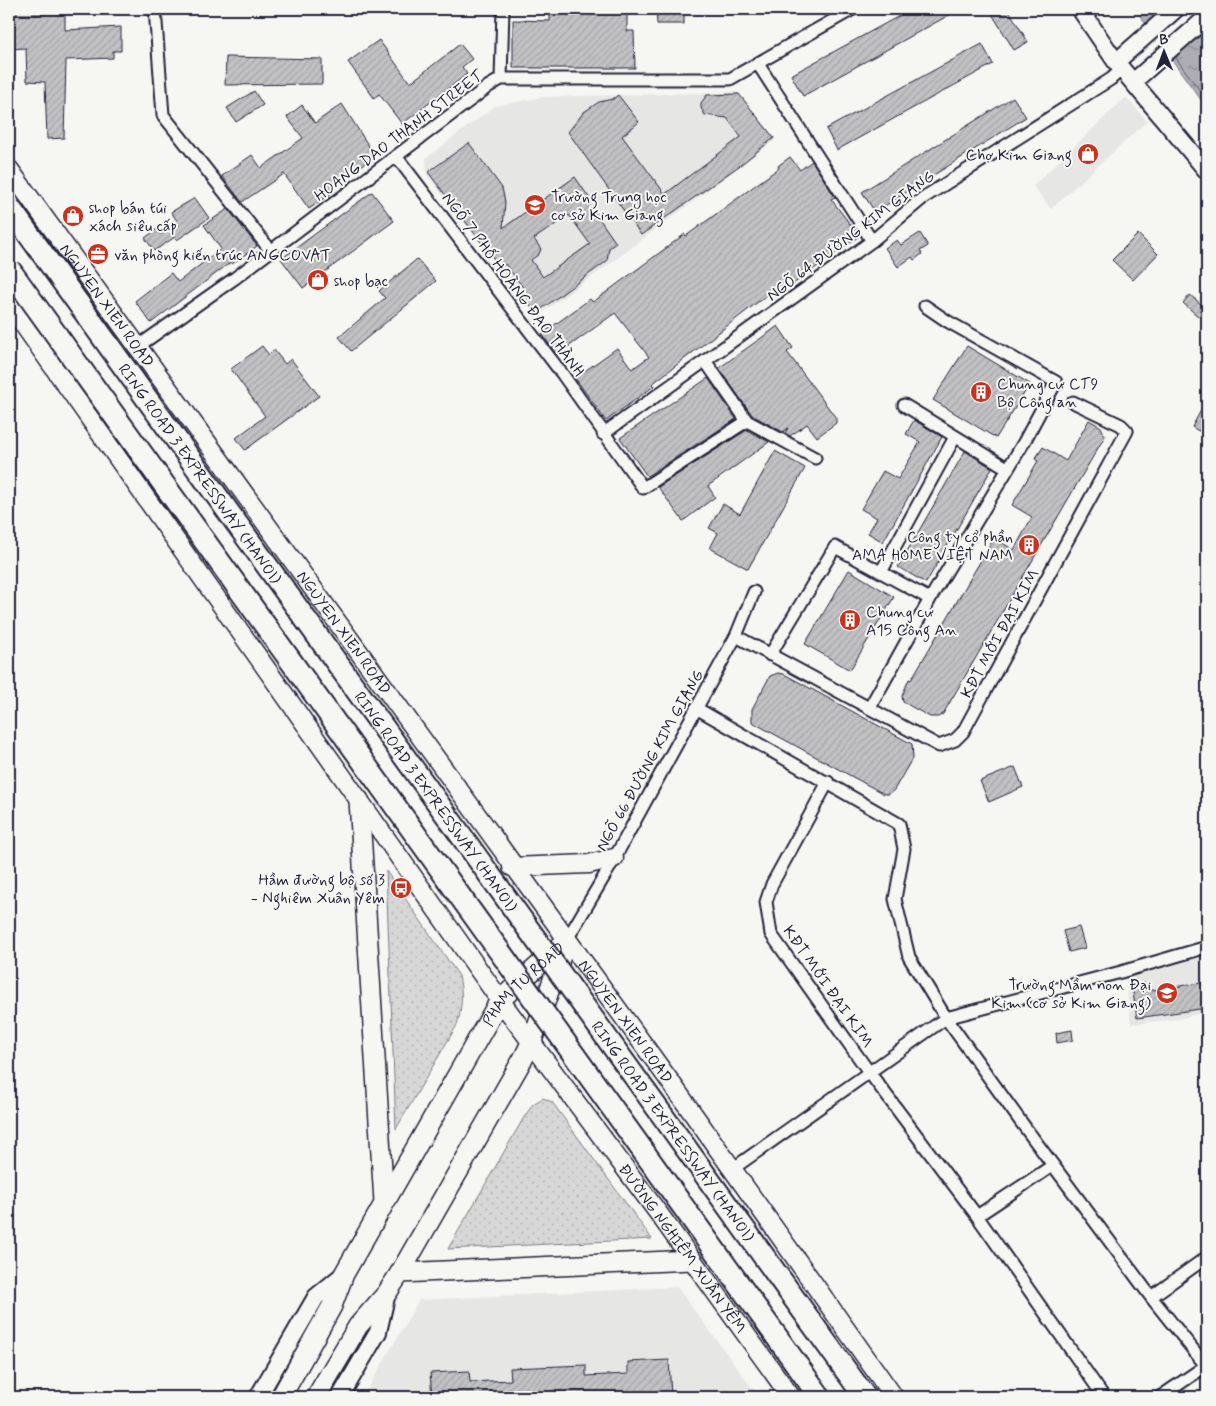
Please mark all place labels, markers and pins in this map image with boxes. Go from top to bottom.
shop icon: Chợ Kim Giang [1076,142,1100,166]
place label: Chợ Kim Giang [966,145,1072,167]
place label: Trường Trung học cơ sở Kim Giang [551,187,667,227]
school or university icon: Trường Trung học cơ sở Kim Giang [523,193,547,217]
place label: shop bán túi xách siêu cấp [89,198,177,237]
shop icon: shop bán túi xách siêu cấp [61,204,85,228]
office icon: văn phòng kiến trúc ANGCOVAT [86,242,110,266]
place label: văn phòng kiến trúc ANGCOVAT [114,245,331,267]
shop icon: shop bạc [306,268,330,292]
place label: shop bạc [334,271,389,292]
place label: Chung cư CT9 Bộ Công an [997,374,1098,414]
building icon: Chung cư CT9 Bộ Công an [969,380,993,404]
place label: Công ty cổ phần AMA HOME VIỆT NAM [852,527,1013,566]
building icon: Công ty cổ phần AMA HOME VIỆT NAM [1017,533,1041,557]
place label: Chung cư A15 Công An [866,602,958,642]
building icon: Chung cư A15 Công An [838,608,862,632]
place label: Hầm đường bộ số 3 - Nghiêm Xuân Yêm [251,870,385,910]
bus stop icon: Hầm đường bộ số 3 - Nghiêm Xuân Yêm [389,876,413,900]
place label: Trường Mầm non Đại Kim (cơ sở Kim Giang) [991,975,1151,1015]
school or university icon: Trường Mầm non Đại Kim (cơ sở Kim Giang) [1155,981,1179,1005]

